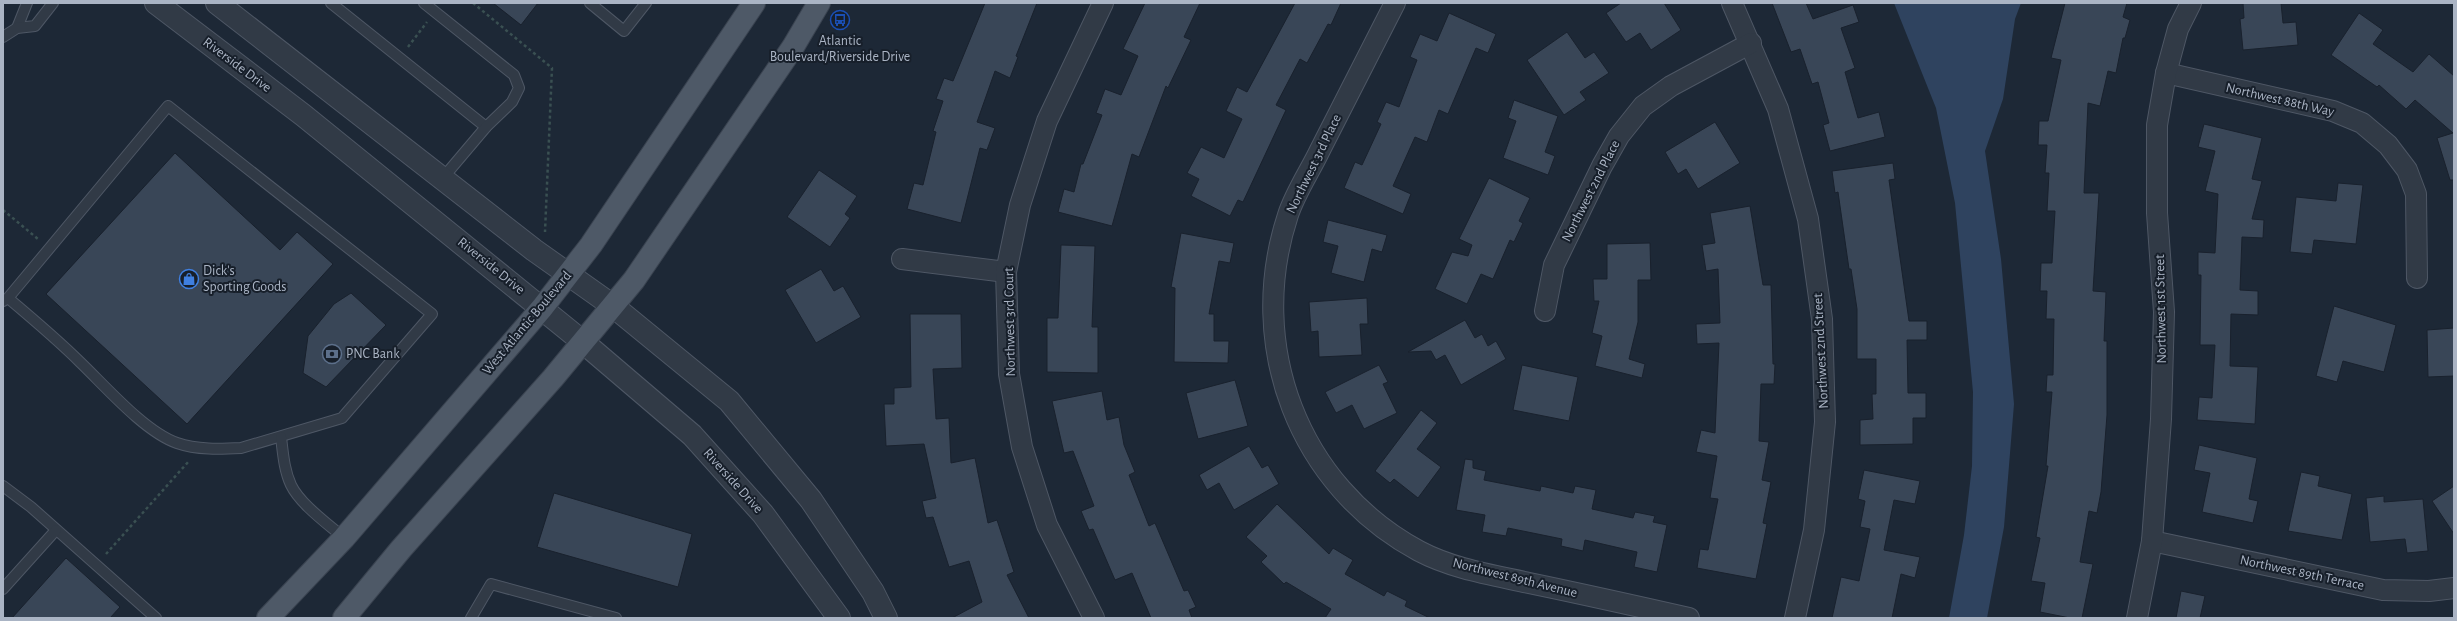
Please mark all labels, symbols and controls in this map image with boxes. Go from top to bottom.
bus stop icon: Atlantic Boulevard/Riverside Drive [829,9,851,31]
place label: Atlantic Boulevard/Riverside Drive [770,34,910,64]
street label: Riverside Drive [200,35,274,95]
street label: Northwest 88th Way [2224,81,2336,119]
street label: Northwest 3rd Place [1284,112,1344,216]
street label: Northwest 2nd Place [1559,138,1623,244]
street label: Riverside Drive [455,235,527,297]
street label: Northwest 1st Street [2153,254,2169,364]
place label: Dick's Sporting Goods [203,264,287,294]
street label: Northwest 3rd Court [1002,267,1018,377]
shop icon: Dick's Sporting Goods [178,268,200,290]
street label: West Atlantic Boulevard [480,269,574,377]
street label: Northwest 2nd Street [1811,292,1831,409]
bank icon: PNC Bank [321,343,343,365]
place label: PNC Bank [346,347,400,361]
street label: Riverside Drive [701,446,765,516]
street label: Northwest 89th Terrace [2239,553,2365,593]
street label: Northwest 89th Avenue [1451,556,1579,600]

